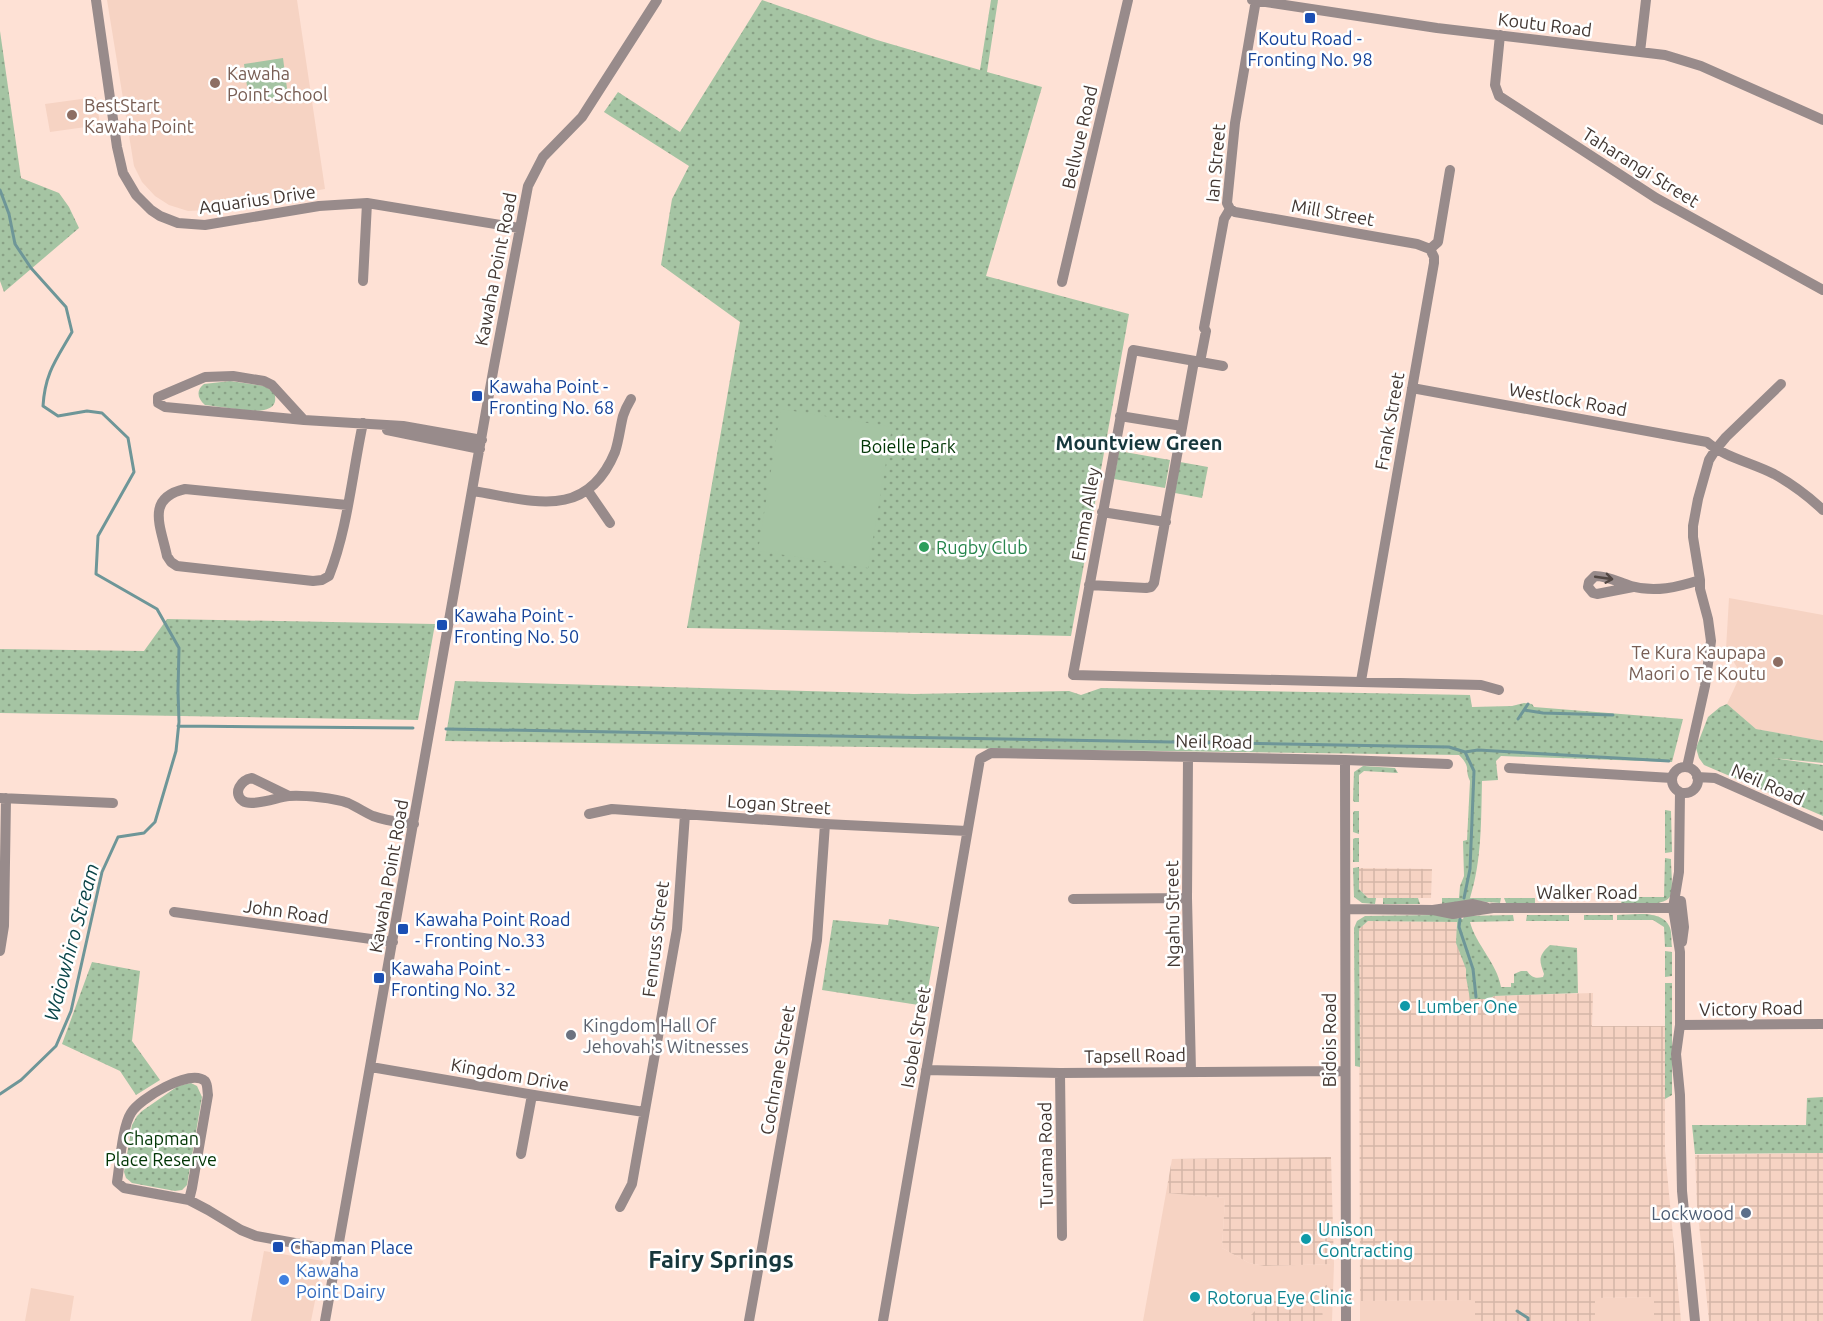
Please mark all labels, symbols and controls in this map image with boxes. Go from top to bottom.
street label: Koutu Road [1497,8,1593,40]
marker: Koutu Road - Fronting No. 98 [1303,11,1317,25]
place label: Koutu Road - Fronting No. 98 [1247,28,1373,69]
place label: Kawaha Point School [227,63,328,104]
marker: Kawaha Point School [208,76,222,90]
street label: Bellvue Road [1057,83,1101,191]
place label: BestStart Kawaha Point [84,95,194,136]
marker: BestStart Kawaha Point [65,108,79,122]
street label: Ian Street [1202,123,1228,203]
street label: Taharangi Street [1579,123,1703,211]
street label: Aquarius Drive [197,181,317,217]
street label: Kawaha Point Road [470,191,520,347]
street label: Mill Street [1290,195,1376,229]
street label: Frank Street [1371,371,1407,471]
place label: Kawaha Point - Fronting No. 68 [489,376,614,417]
street label: Westlock Road [1507,379,1629,419]
marker: Kawaha Point - Fronting No. 68 [470,389,484,403]
district label: Mountview Green [1056,431,1222,454]
park label: Boielle Park [860,436,956,456]
street label: Emma Alley [1067,466,1103,562]
place label: Rugby Club [936,537,1028,557]
marker: Rugby Club [917,540,931,554]
one-way arrow [1594,573,1614,584]
place label: Kawaha Point - Fronting No. 50 [454,605,579,646]
marker: Kawaha Point - Fronting No. 50 [435,618,449,632]
place label: Te Kura Kaupapa Maori o Te Koutu [1629,642,1766,683]
marker: Te Kura Kaupapa Maori o Te Koutu [1771,655,1785,669]
street label: Neil Road [1175,730,1253,752]
street label: Neil Road [1729,759,1807,809]
street label: Logan Street [726,790,832,818]
street label: Kawaha Point Road [365,798,411,954]
street label: Ngahu Street [1161,860,1183,968]
water label: Waiowhiro Stream [39,861,103,1023]
street label: Fenruss Street [638,880,672,998]
street label: Walker Road [1536,882,1638,902]
street label: John Road [242,895,330,927]
place label: Kawaha Point Road - Fronting No.33 [415,909,570,950]
marker: Kawaha Point Road - Fronting No.33 [396,922,410,936]
place label: Kawaha Point - Fronting No. 32 [391,958,516,999]
marker: Kawaha Point - Fronting No. 32 [372,971,386,985]
street label: Isobel Street [896,985,934,1089]
street label: Bidois Road [1319,993,1339,1087]
place label: Lumber One [1417,996,1518,1016]
street label: Victory Road [1699,997,1803,1019]
marker: Lumber One [1398,999,1412,1013]
street label: Cochrane Street [756,1004,798,1136]
place label: Kingdom Hall Of Jehovah's Witnesses [583,1015,749,1056]
marker: Kingdom Hall Of Jehovah's Witnesses [564,1028,578,1042]
street label: Tapsell Road [1084,1044,1186,1066]
street label: Kingdom Drive [449,1054,571,1094]
street label: Turama Road [1034,1102,1056,1208]
park label: Chapman Place Reserve [105,1128,217,1169]
place label: Lockwood [1651,1203,1734,1223]
marker: Lockwood [1739,1206,1753,1220]
place label: Unison Contracting [1318,1219,1413,1260]
marker: Unison Contracting [1299,1232,1313,1246]
place label: Chapman Place [290,1237,413,1257]
marker: Chapman Place [271,1240,285,1254]
district label: Fairy Springs [648,1246,794,1273]
place label: Kawaha Point Dairy [296,1260,385,1301]
marker: Kawaha Point Dairy [277,1273,291,1287]
place label: Rotorua Eye Clinic [1207,1287,1352,1307]
marker: Rotorua Eye Clinic [1188,1290,1202,1304]

